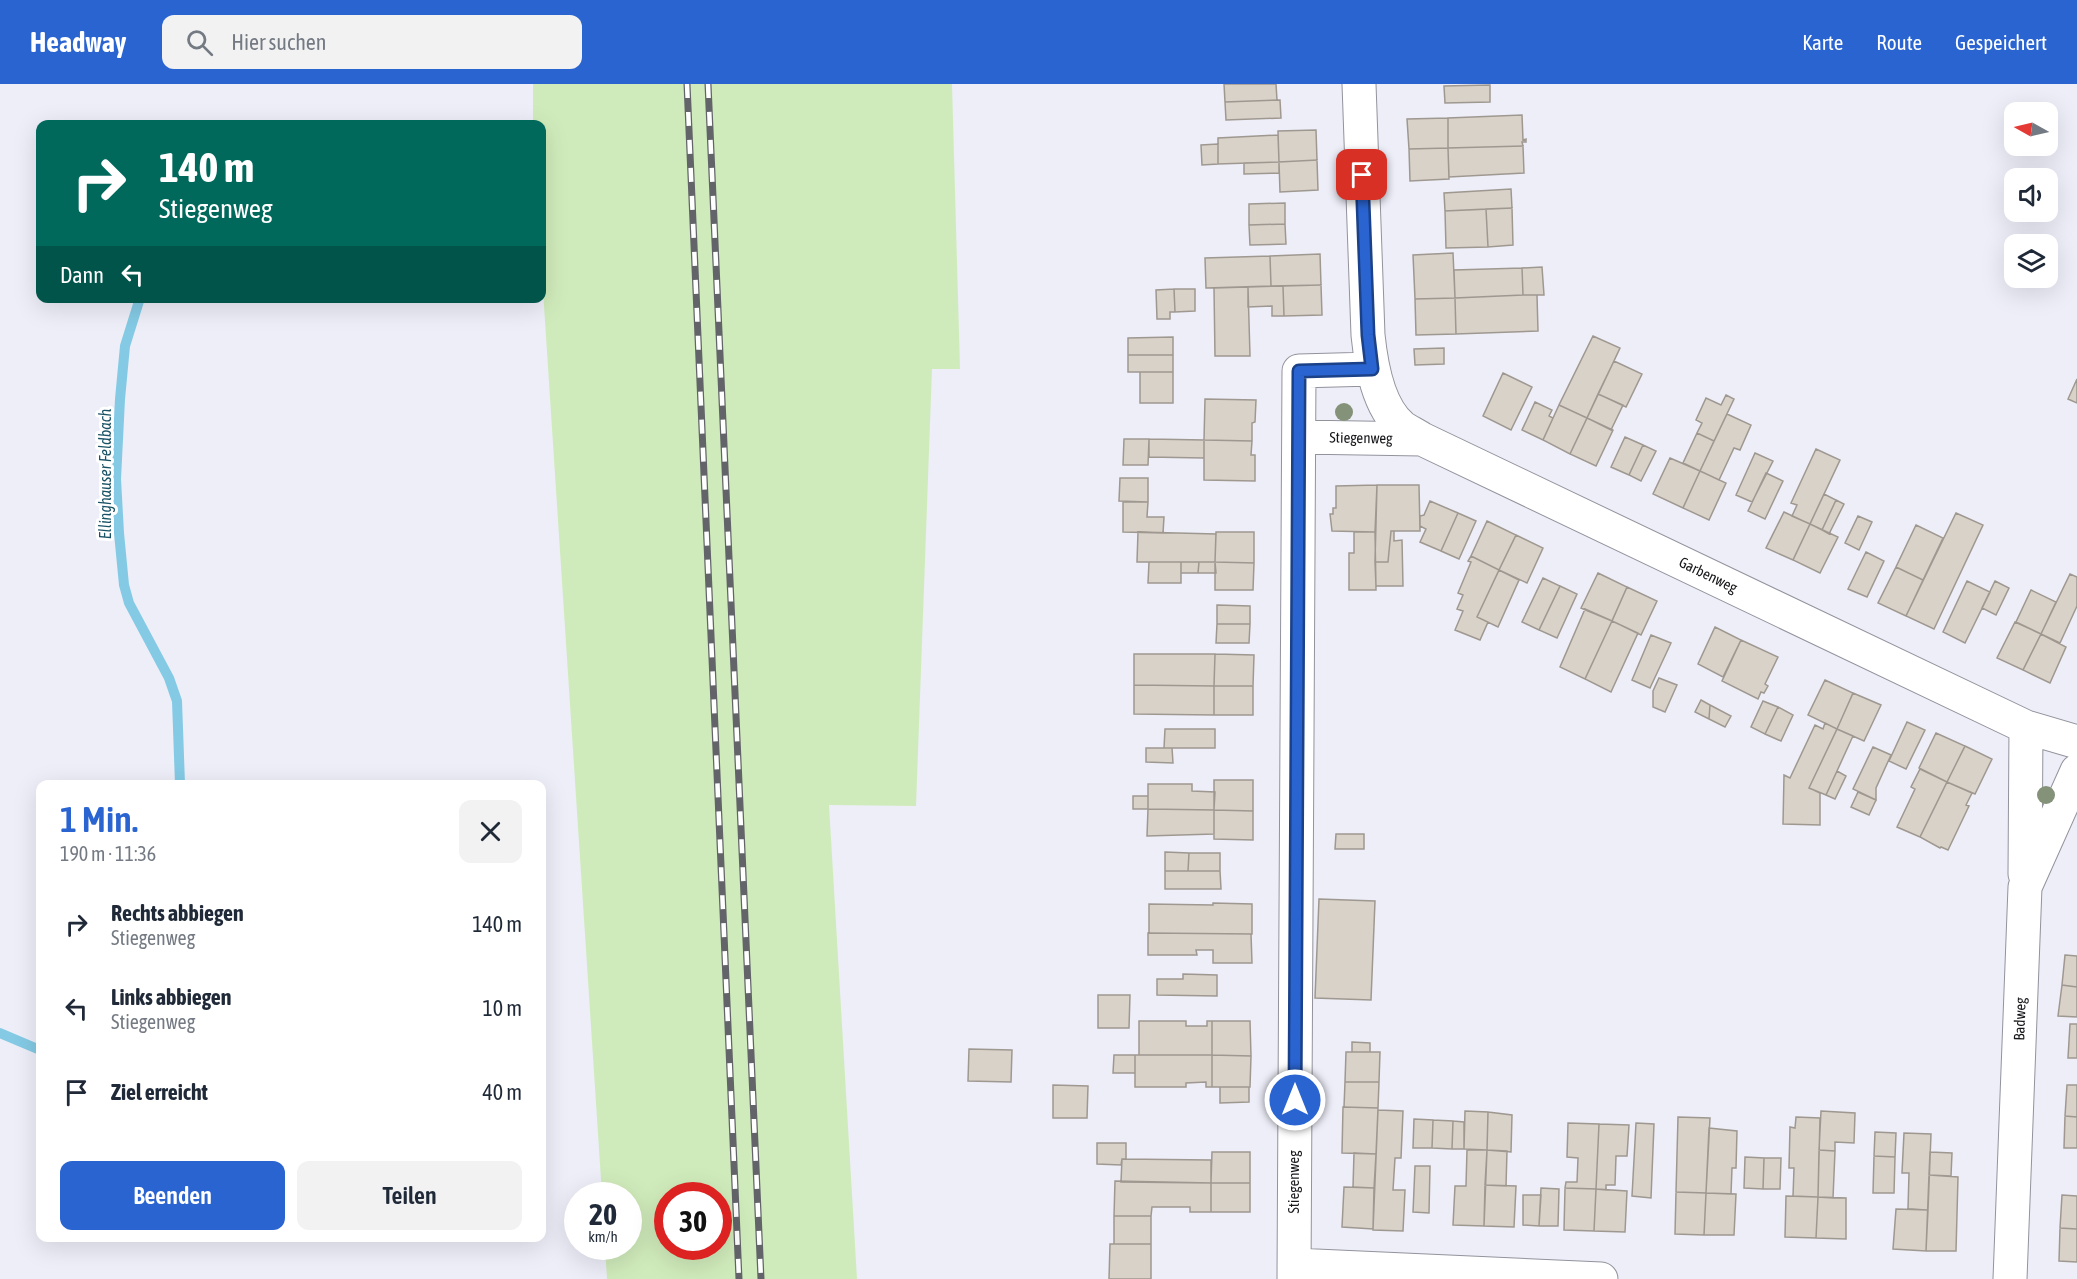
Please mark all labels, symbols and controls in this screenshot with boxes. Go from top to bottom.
search box [162,15,582,69]
text: Headway [30,26,126,58]
icon: search [183,26,216,59]
text: Hier suchen [231,29,326,55]
text: Karte [1802,30,1843,54]
text: Route [1876,30,1922,54]
text: Gespeichert [1955,30,2047,54]
north arrow [2004,102,2058,156]
map controls [2004,102,2058,288]
text: 140 m [159,143,254,191]
icon: right [60,144,138,222]
pin [1336,149,1387,200]
icon: arrive [1345,158,1378,191]
button: sound [2004,168,2058,222]
text: Stiegenweg [159,193,273,224]
button: layers [2004,234,2058,288]
icon: left [116,258,149,291]
text: Dann [60,262,104,288]
water label: Ellinghauser Feldbach [96,408,115,539]
street label: Stiegenweg [1329,428,1393,447]
street label: Garbenweg [1676,553,1741,596]
text: 1 Min. [60,798,138,840]
button: close [459,800,522,863]
text: 190 m · 11:36 [60,842,156,865]
text: Rechts abbiegen [111,900,244,926]
icon: right [60,908,93,941]
text: 140 m [472,911,522,937]
text: Stiegenweg [111,926,195,949]
text: Links abbiegen [111,984,232,1010]
icon: left [60,992,93,1025]
text: 10 m [482,995,522,1021]
street label: Badweg [2010,997,2029,1041]
text: Stiegenweg [111,1010,195,1033]
position arrow [1263,1068,1327,1132]
icon: arrive [60,1076,93,1109]
text: Ziel erreicht [111,1079,208,1105]
text: 40 m [482,1079,522,1105]
street label: Stiegenweg [1285,1150,1302,1214]
button: Beenden [60,1161,285,1230]
button: Teilen [297,1161,522,1230]
speed limit sign: 30 [654,1182,732,1260]
text: 20 [589,1197,617,1231]
text: km/h [588,1228,618,1245]

